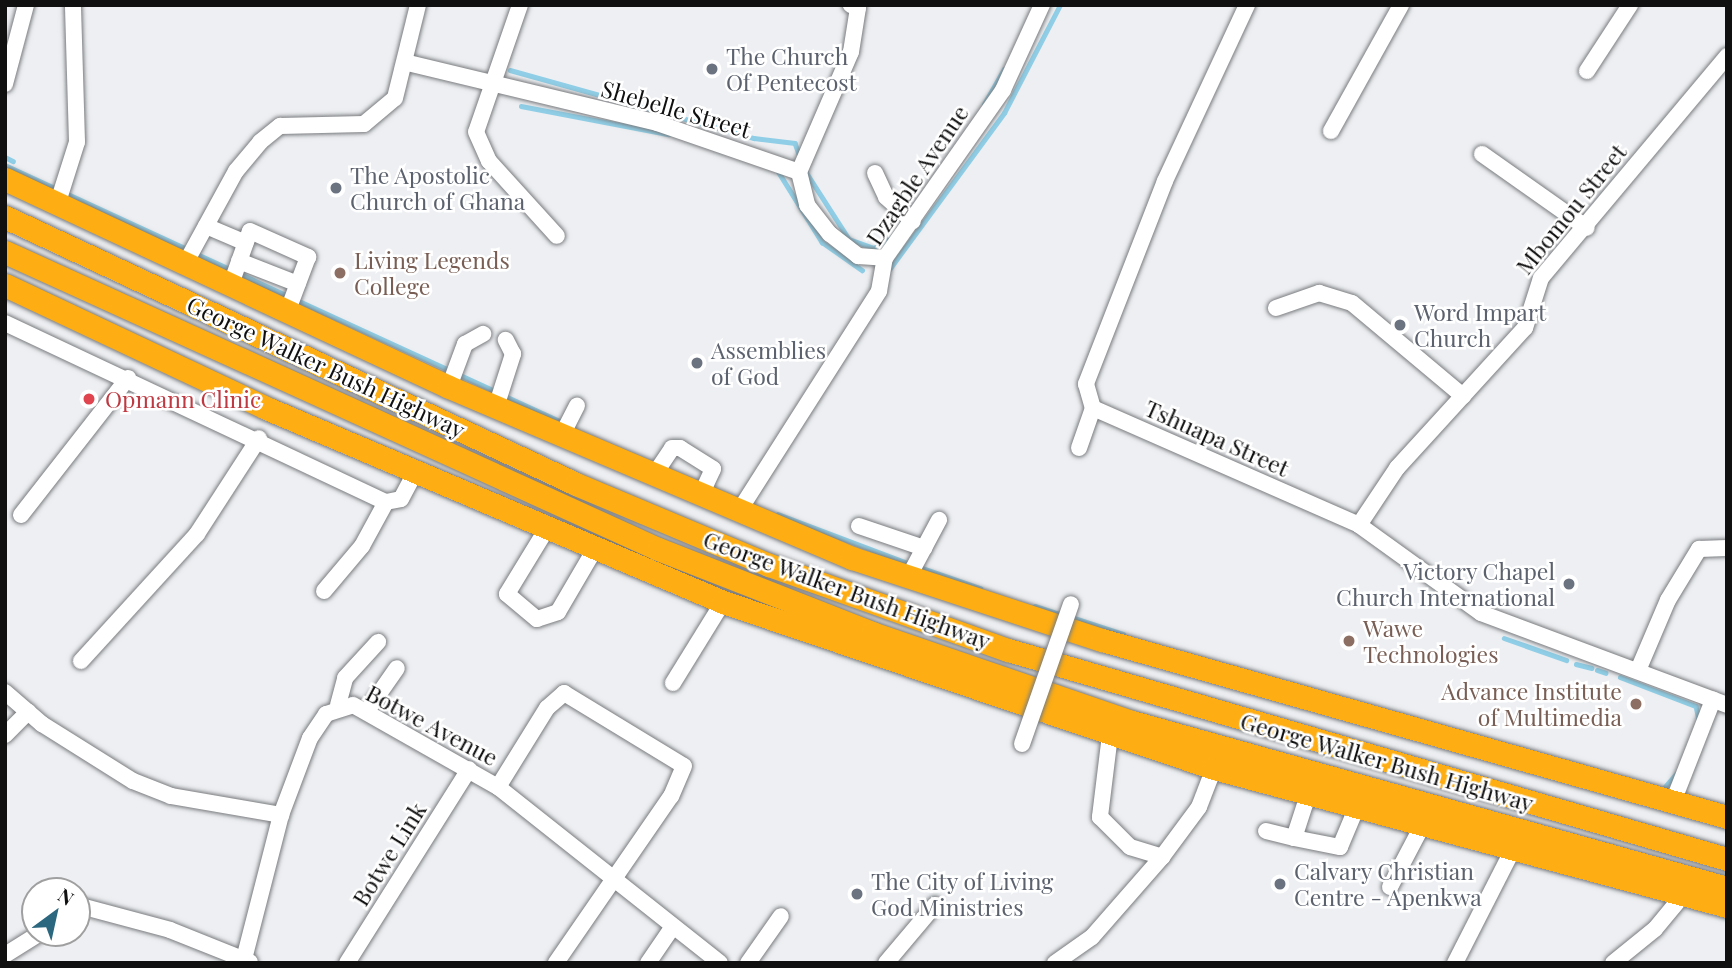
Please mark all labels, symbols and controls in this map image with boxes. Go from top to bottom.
place label: The Church Of Pentecost [726,42,857,96]
marker: The Church Of Pentecost [704,61,720,77]
street label: Shebelle Street [598,74,754,144]
street label: Dzagble Avenue [860,100,974,250]
street label: Mbomou Street [1510,138,1632,280]
place label: The Apostolic Church of Ghana [350,161,525,215]
marker: The Apostolic Church of Ghana [328,180,344,196]
place label: Living Legends College [354,246,510,300]
marker: Living Legends College [332,265,348,281]
street label: George Walker Bush Highway [182,290,470,444]
place label: Word Impart Church [1414,298,1546,352]
marker: Word Impart Church [1392,317,1408,333]
place label: Assemblies of God [711,336,826,390]
marker: Assemblies of God [689,355,705,371]
place label: Opmann Clinic [105,385,261,413]
marker: Opmann Clinic [79,389,99,409]
street label: Tshuapa Street [1141,394,1293,482]
street label: George Walker Bush Highway [699,525,995,655]
place label: Victory Chapel Church International [1336,557,1555,611]
marker: Victory Chapel Church International [1561,576,1577,592]
place label: Wawe Technologies [1363,614,1498,668]
marker: Wawe Technologies [1341,633,1357,649]
place label: Advance Institute of Multimedia [1441,677,1622,731]
street label: Botwe Avenue [361,679,503,771]
marker: Advance Institute of Multimedia [1628,696,1644,712]
street label: George Walker Bush Highway [1237,707,1537,817]
street label: Botwe Link [346,797,432,911]
place label: Calvary Christian Centre - Apenkwa [1294,857,1483,911]
place label: The City of Living God Ministries [871,867,1054,921]
marker: Calvary Christian Centre - Apenkwa [1272,876,1288,892]
north arrow [21,877,91,947]
text: N [54,881,79,911]
marker: The City of Living God Ministries [849,886,865,902]

